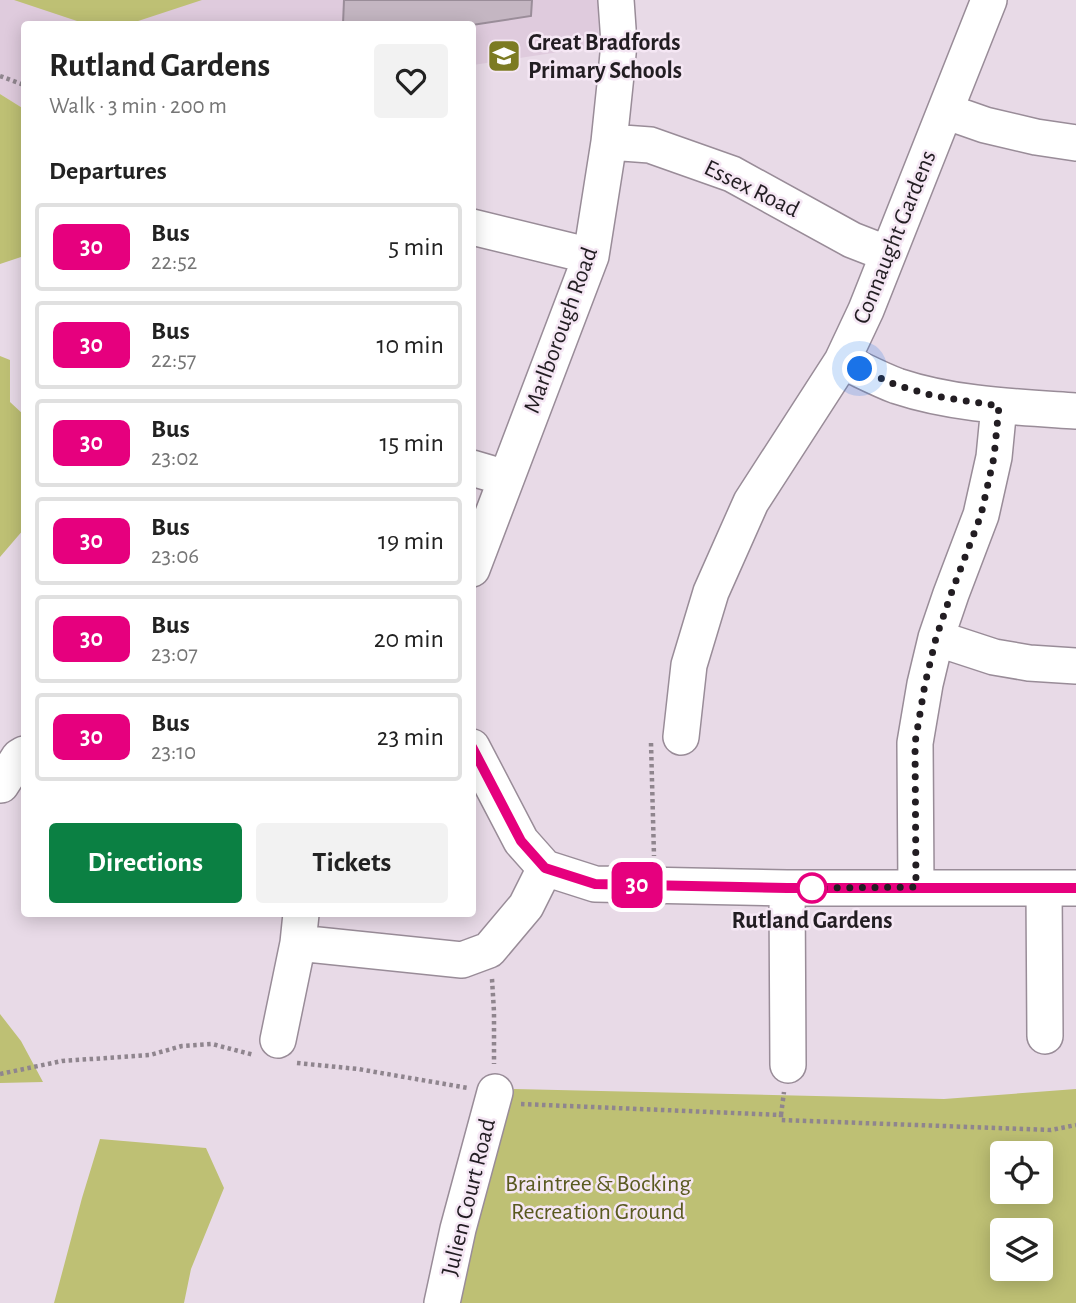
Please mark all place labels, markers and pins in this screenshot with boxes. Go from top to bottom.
place label: Great Bradfords Primary Schools [528,31,682,83]
school or university icon: Great Bradfords Primary Schools [485,37,523,75]
marker: Rutland Gardens [797,873,827,903]
place label: Rutland Gardens [732,909,892,933]

